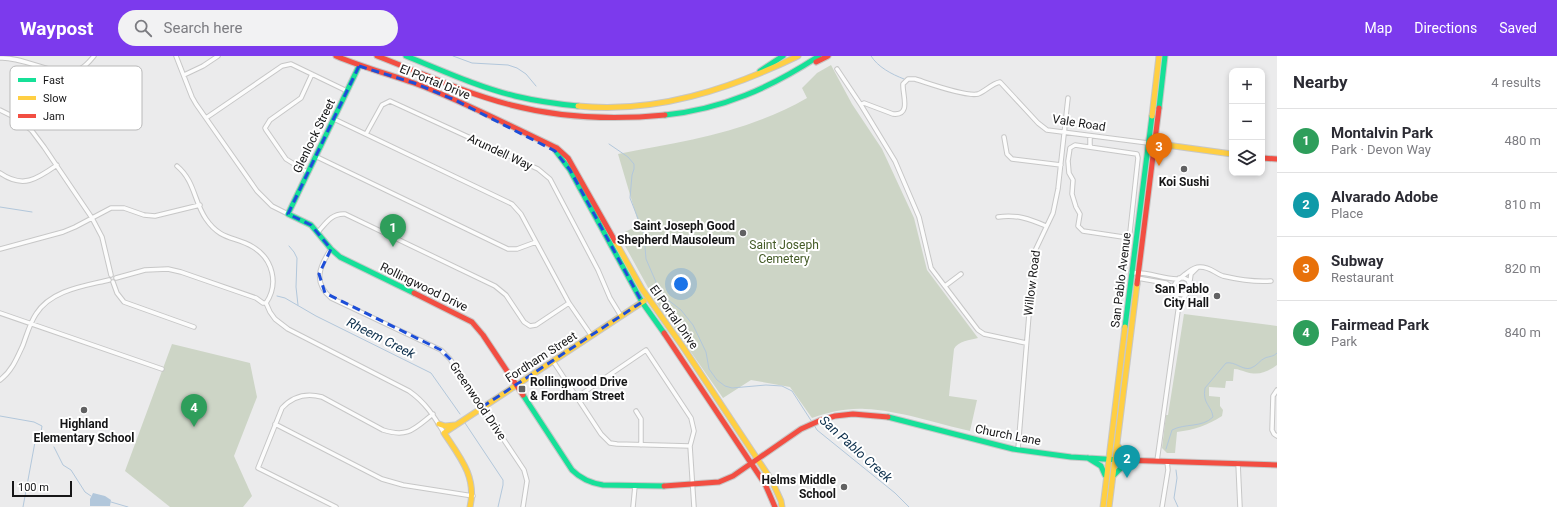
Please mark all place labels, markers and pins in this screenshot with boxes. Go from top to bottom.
pin: 3 [1146,133,1172,166]
marker: Koi Sushi [1179,164,1189,174]
place label: Koi Sushi [1159,175,1209,189]
pin: 1 [380,214,406,247]
place label: Saint Joseph Good Shepherd Mausoleum [617,219,735,247]
marker: Saint Joseph Good Shepherd Mausoleum [738,228,748,238]
place label: San Pablo City Hall [1155,282,1209,310]
marker: San Pablo City Hall [1212,291,1222,301]
place label: Rollingwood Drive & Fordham Street [530,375,628,403]
marker: Rollingwood Drive & Fordham Street [517,384,527,394]
pin: 4 [181,394,207,427]
marker: Highland Elementary School [79,405,89,415]
place label: Highland Elementary School [33,417,135,445]
pin: 2 [1114,445,1140,478]
place label: Helms Middle School [761,473,837,501]
marker: Helms Middle School [839,482,849,492]

